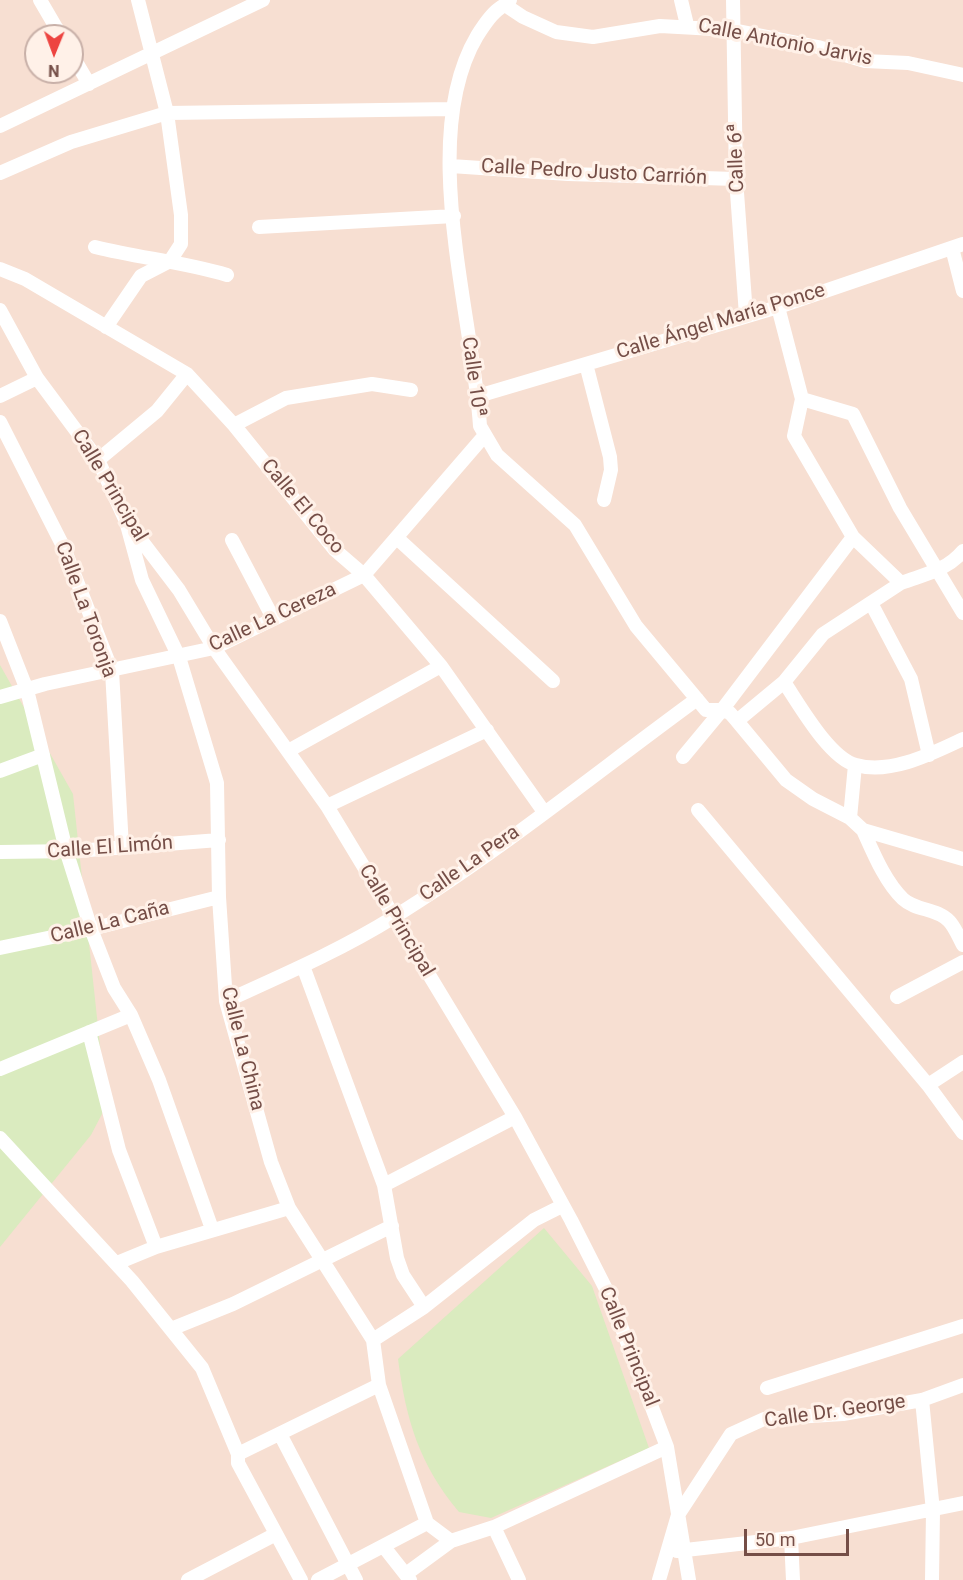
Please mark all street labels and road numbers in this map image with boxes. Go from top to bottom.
street label: Calle Antonio Jarvis [696,14,874,72]
street label: Calle 6ª [724,123,750,193]
street label: Calle Pedro Justo Carrión [480,155,708,191]
street label: Calle Ángel María Ponce [614,279,828,365]
street label: Calle 10ª [456,335,490,419]
street label: Calle Principal [66,425,152,547]
street label: Calle El Coco [255,455,349,559]
street label: Calle La Toronja [49,539,121,681]
street label: Calle La Cereza [206,578,340,658]
street label: Calle La Pera [416,821,524,907]
street label: Calle El Limón [46,832,174,864]
street label: Calle Principal [353,860,439,982]
street label: Calle La Caña [48,897,172,949]
street label: Calle La China [215,985,269,1113]
street label: Calle Principal [593,1284,663,1410]
street label: Calle Dr. George [763,1390,907,1434]

